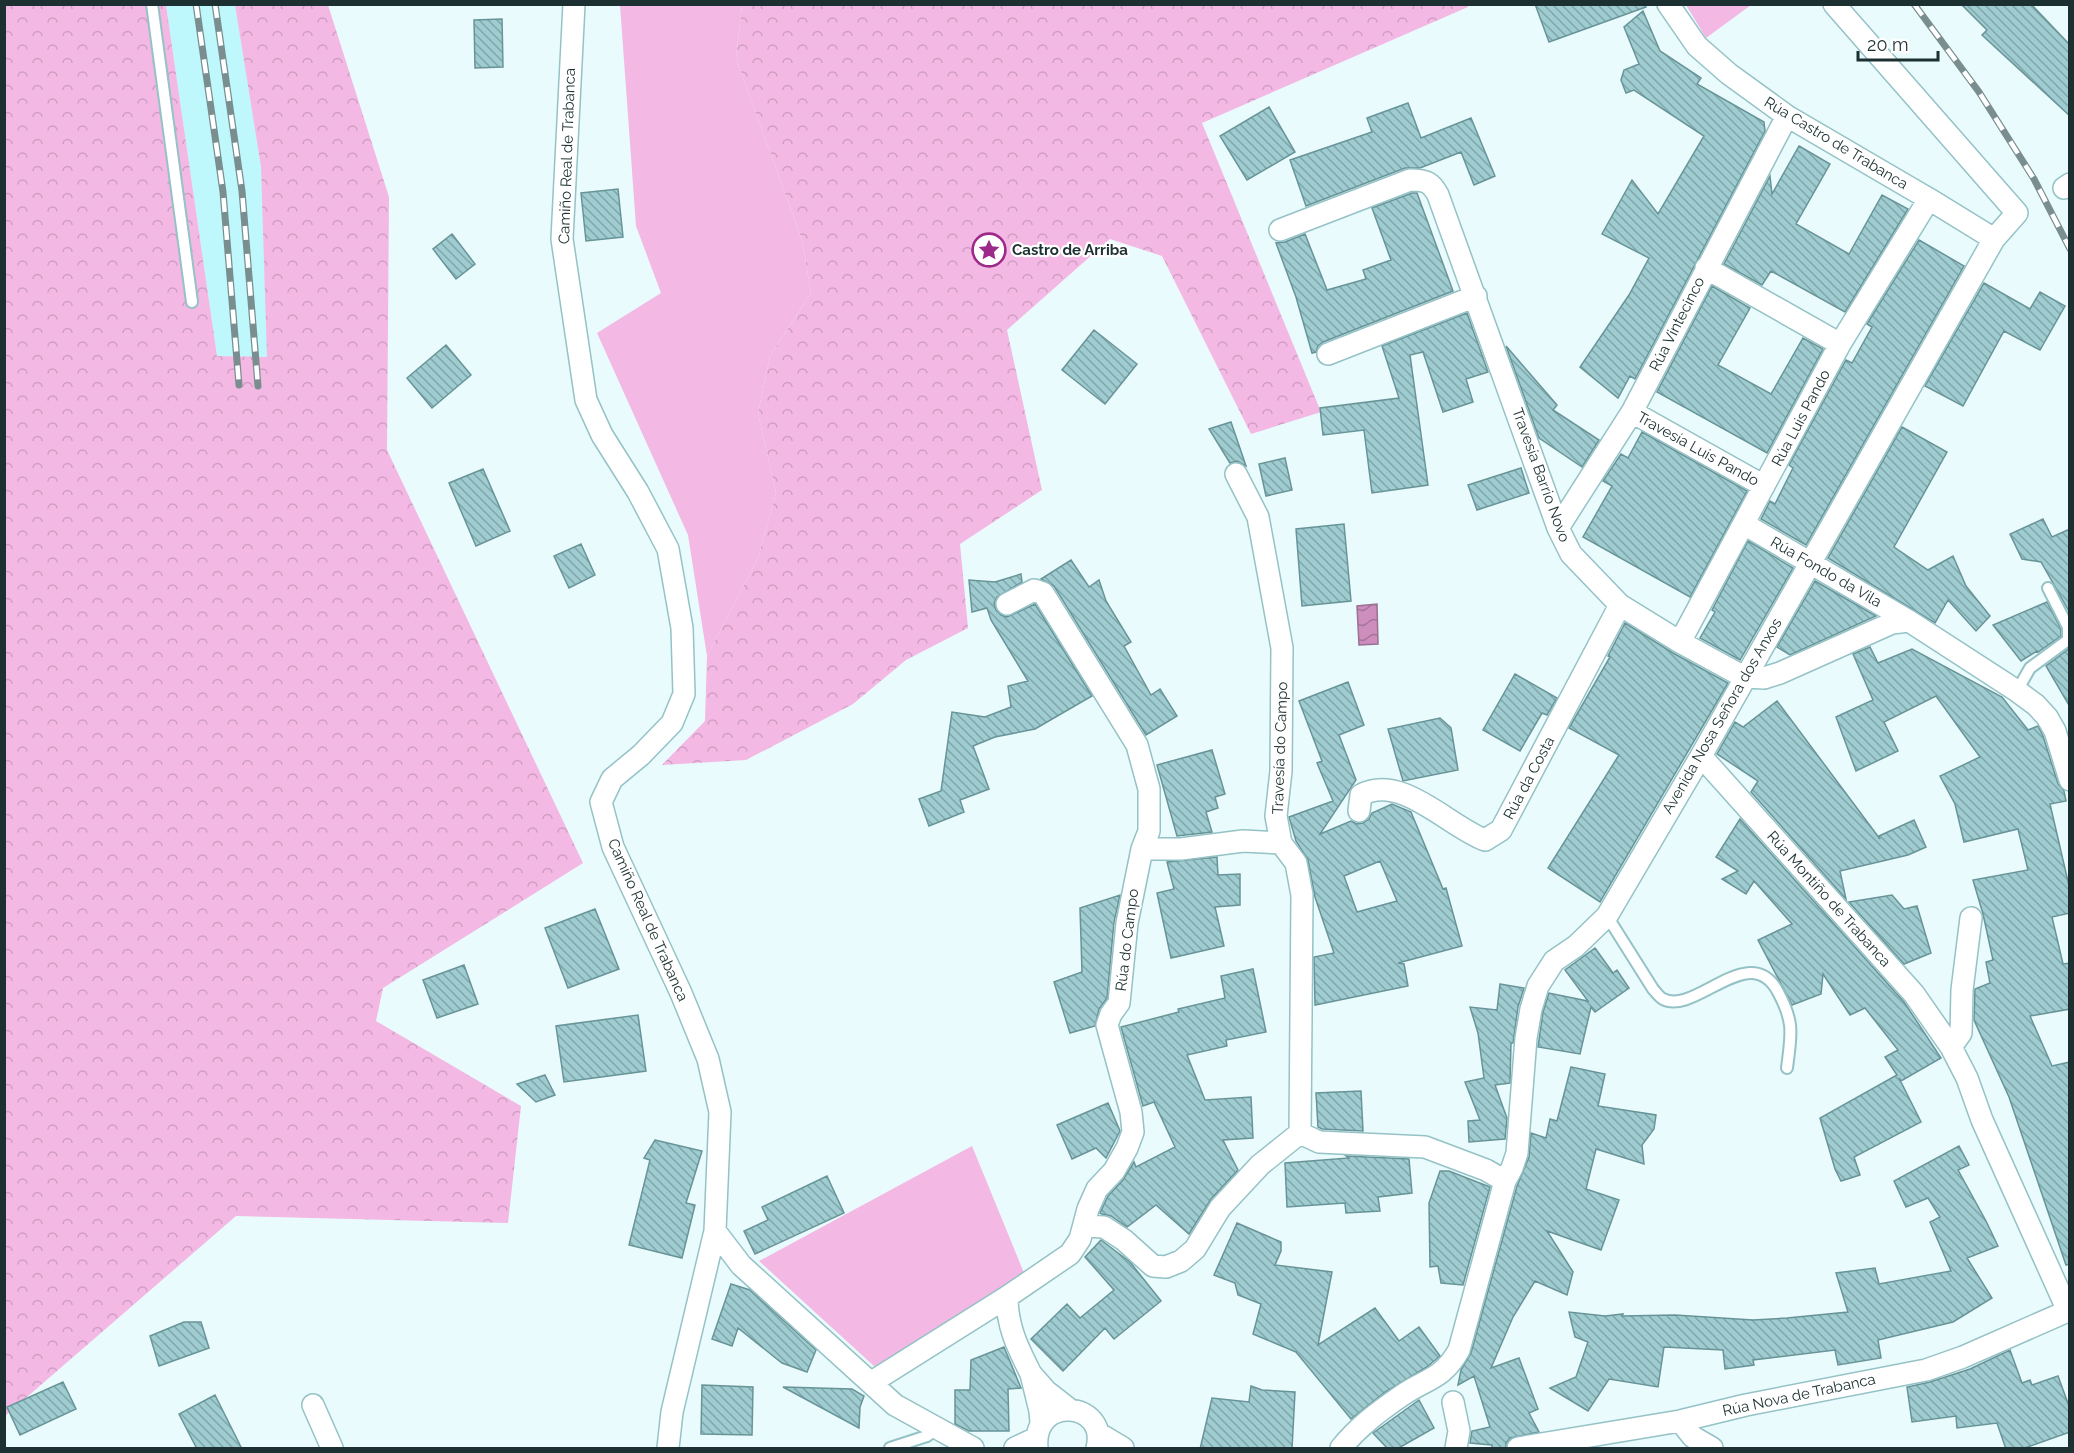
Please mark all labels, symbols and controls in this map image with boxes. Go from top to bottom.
scale bar [1858,24,1938,62]
text: 20 m [1867,34,1909,55]
street label: Camiño Real de Trabanca [555,68,579,244]
street label: Rúa Castro de Trabanca [1761,93,1911,193]
place icon: Castro de Arriba [971,232,1007,268]
place label: Castro de Arriba [1012,241,1128,259]
street label: Rúa Vintecinco [1646,274,1708,374]
street label: Rúa Luis Pando [1768,366,1834,469]
street label: Travesía Barrio Novo [1508,405,1574,545]
street label: Travesía Luis Pando [1634,408,1762,490]
street label: Rúa Fondo da Vila [1767,533,1885,611]
street label: Avenida Nosa Señora dos Anxos [1658,615,1786,817]
street label: Travesía do Campo [1269,681,1291,815]
street label: Rúa da Costa [1500,733,1558,823]
street label: Rúa Montiño de Trabanca [1763,827,1895,971]
street label: Camiño Real de Trabanca [604,836,692,1004]
street label: Rúa do Campo [1112,888,1142,992]
street label: Rúa Nova de Trabanca [1721,1370,1877,1420]

